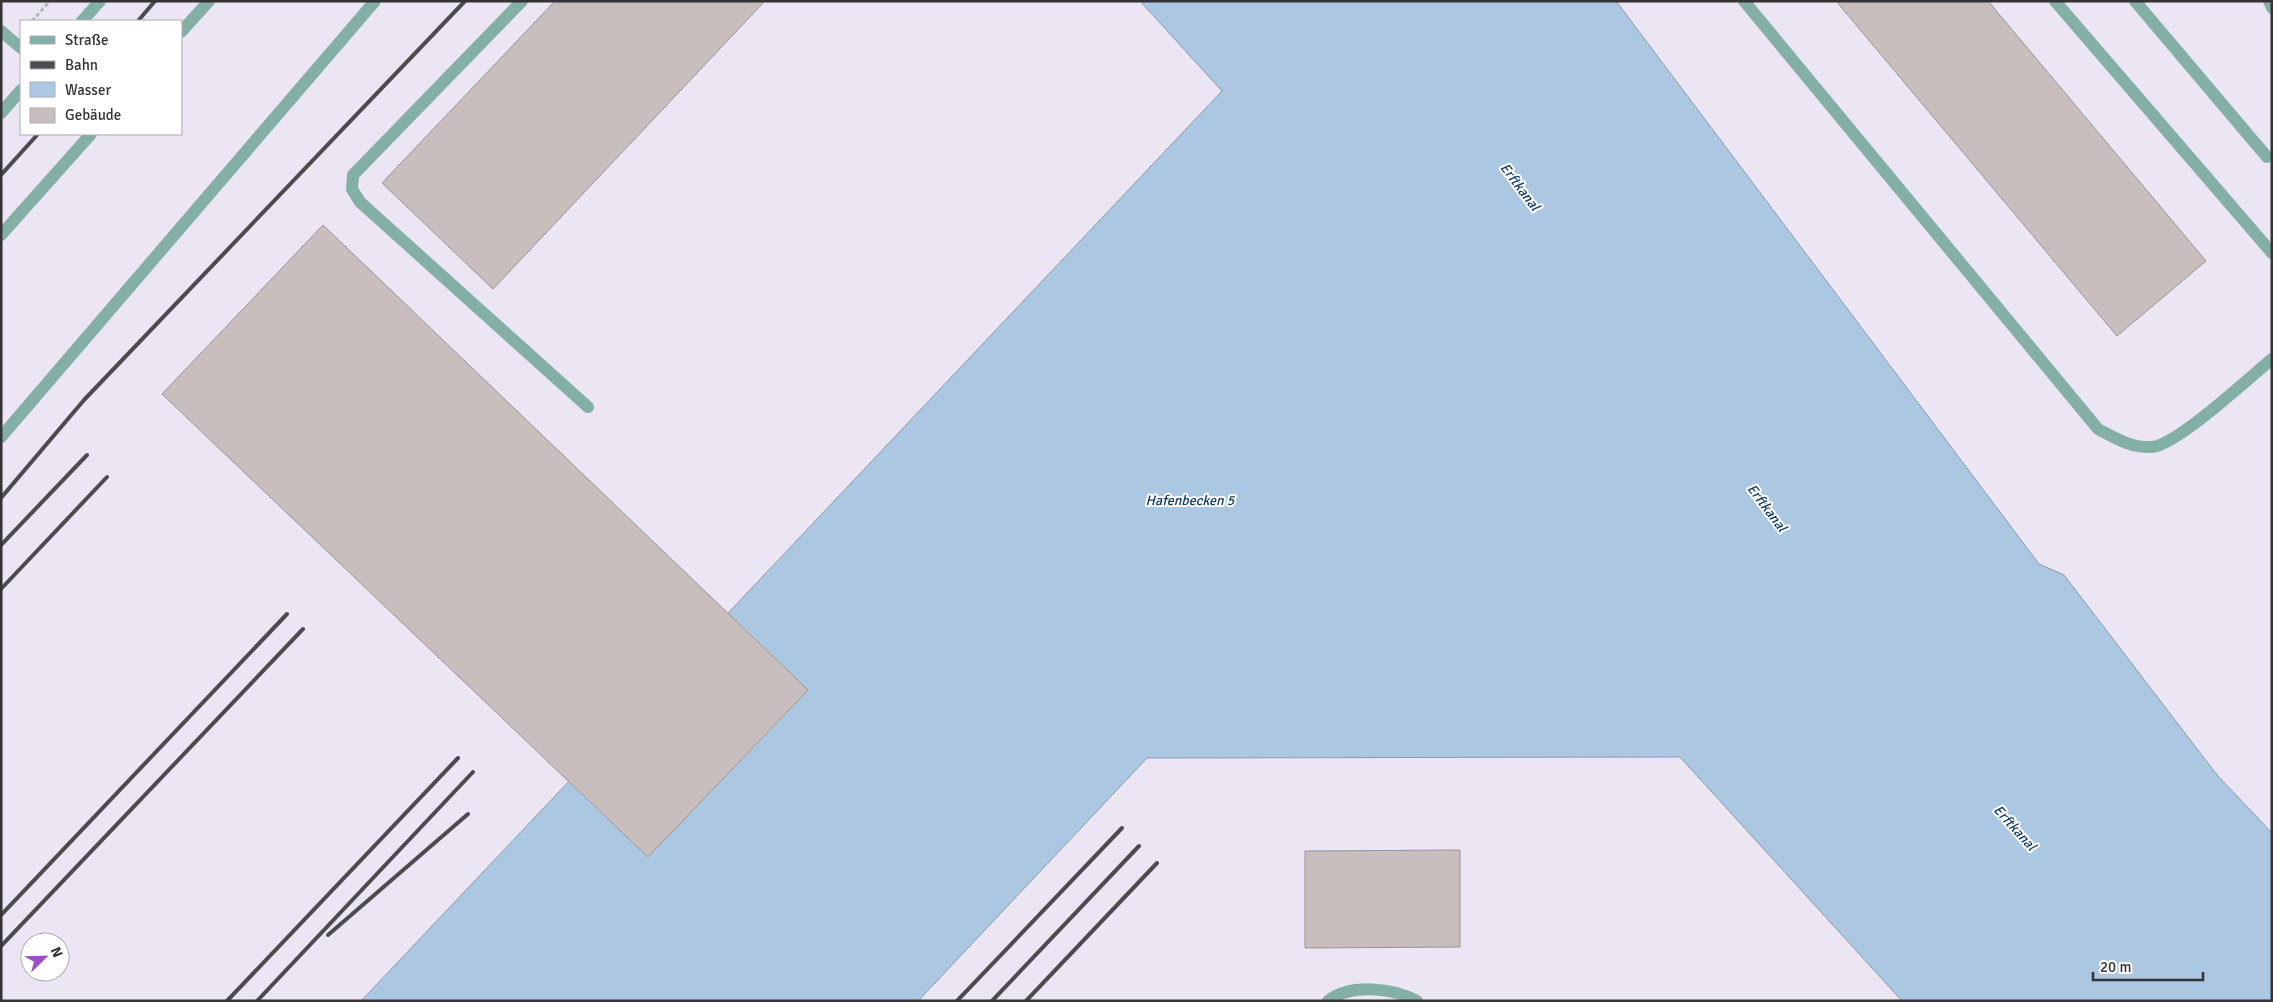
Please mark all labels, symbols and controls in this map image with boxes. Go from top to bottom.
legend [20,20,182,135]
text: Straße [65,31,109,49]
text: Bahn [65,56,98,74]
text: Wasser [65,81,111,99]
text: Gebäude [65,106,121,124]
water label: Erftkanal [1496,160,1544,215]
water label: Erftkanal [1743,481,1791,536]
water label: Hafenbecken 5 [1146,492,1236,509]
water label: Erftkanal [1990,802,2041,855]
north arrow [20,932,70,982]
text: N [47,944,66,960]
scale bar [2093,950,2203,982]
text: 20 m [2100,958,2131,976]

